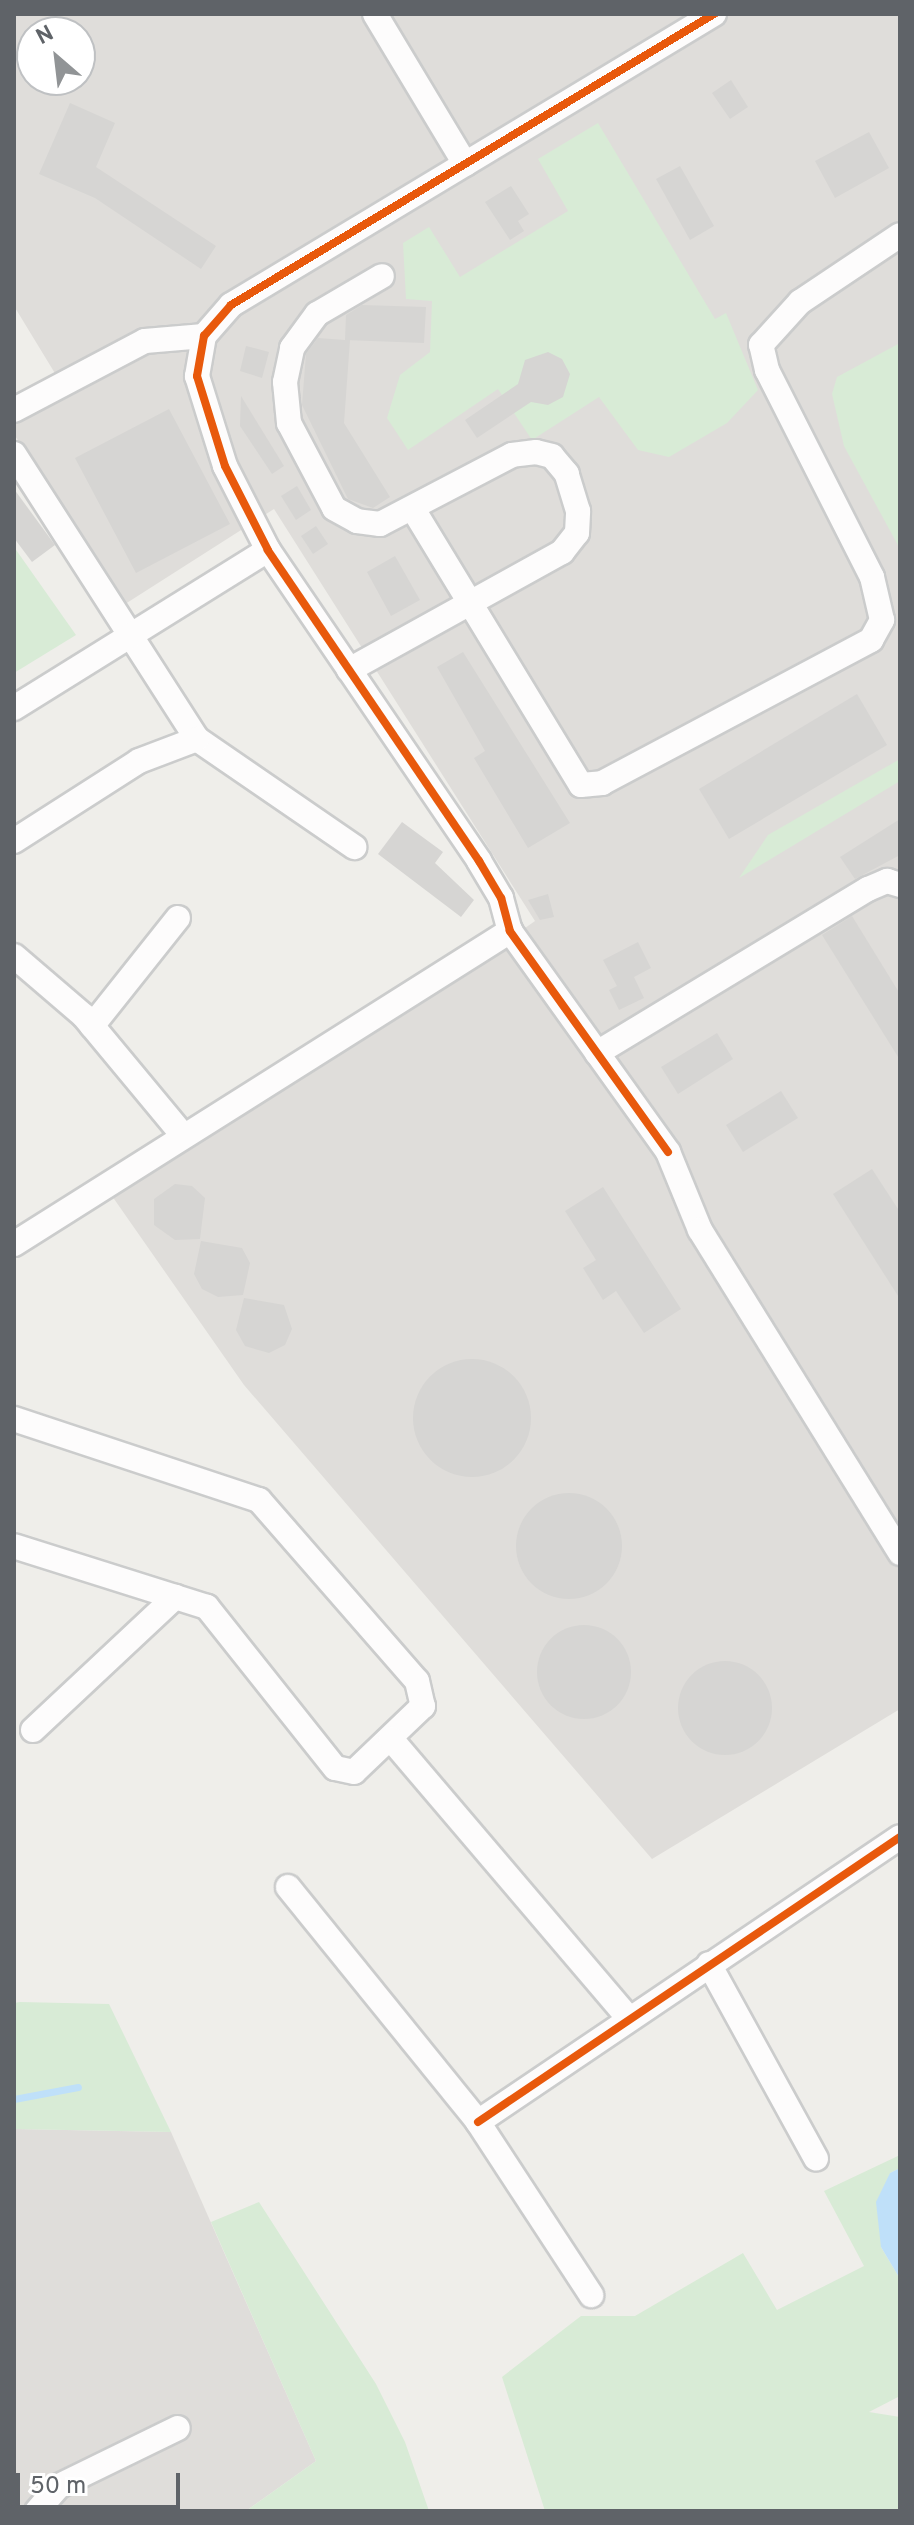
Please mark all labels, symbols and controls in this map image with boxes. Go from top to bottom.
north arrow [16,16,96,96]
text: N [32,21,59,52]
scale bar [20,2457,184,2507]
text: 50 m [30,2472,86,2502]

